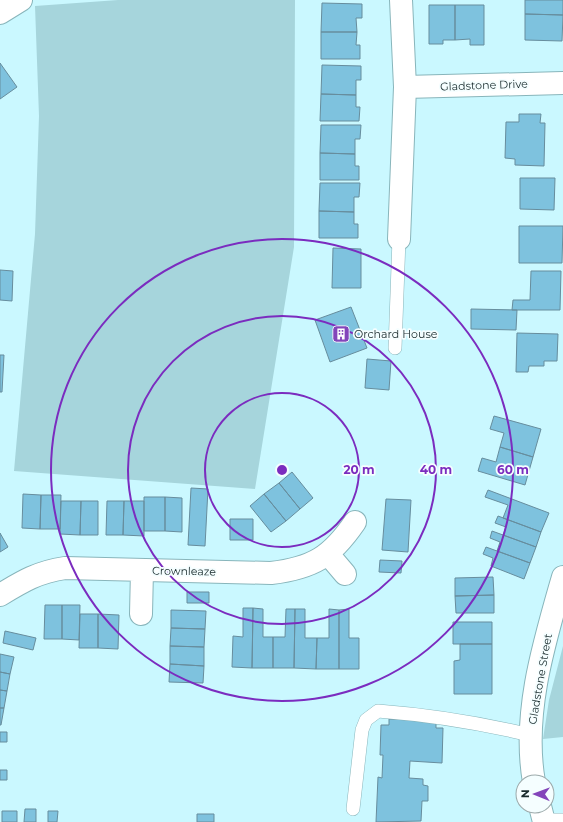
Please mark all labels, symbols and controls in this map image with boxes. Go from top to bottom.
street label: Gladstone Drive [440,76,528,94]
building icon: Orchard House [331,324,351,344]
place label: Orchard House [354,327,438,341]
text: 20 m [343,462,375,477]
text: 40 m [420,462,452,477]
text: 60 m [497,462,529,477]
centre of rings [275,463,289,477]
street label: Crownleaze [152,563,216,579]
street label: Gladstone Street [525,632,555,726]
north arrow [515,774,555,814]
text: N [518,789,532,798]

